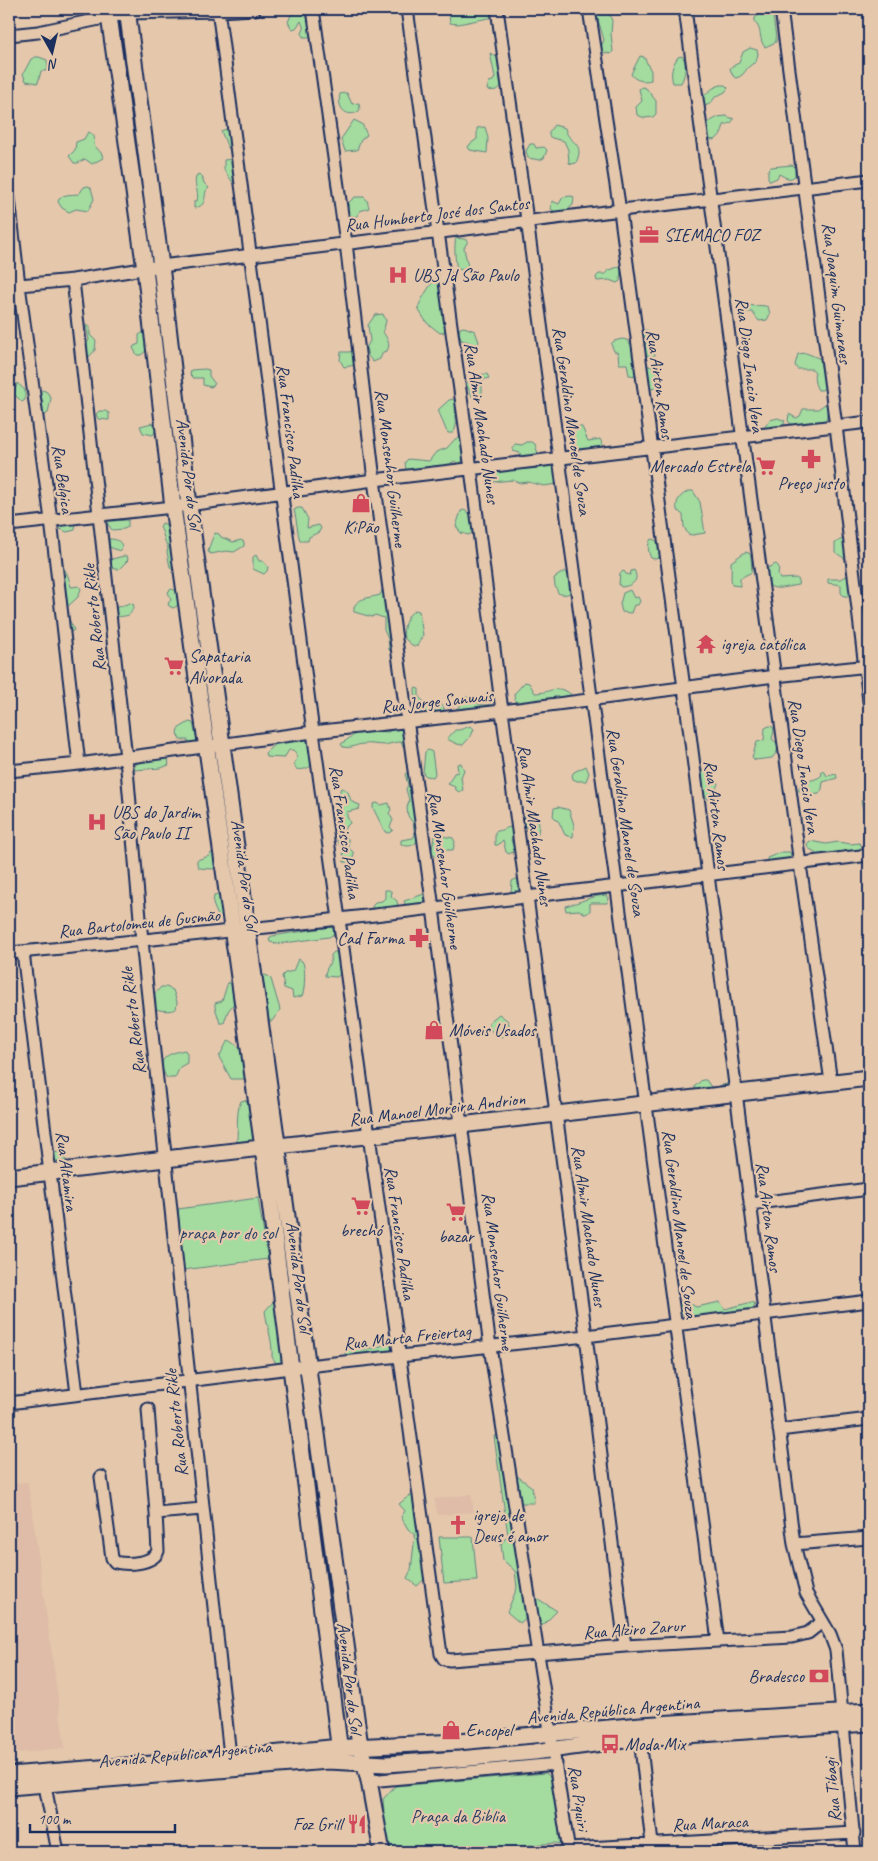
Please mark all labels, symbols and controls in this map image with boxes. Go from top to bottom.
north arrow [28,28,78,78]
text: N [46,55,59,74]
street label: Rua Humberto José dos Santos [343,192,532,236]
street label: Rua Joaquim Guimaraes [817,221,857,367]
office icon: SIEMACO FOZ [638,224,660,246]
place label: SIEMACO FOZ [664,224,762,246]
hospital icon: UBS Jd São Paulo [387,264,409,286]
place label: UBS Jd São Paulo [413,264,520,286]
street label: Rua Diego Inacio Vera [731,296,769,435]
street label: Rua Geraldino Manoel de Souza [548,325,596,518]
street label: Rua Airton Ramos [641,328,679,442]
street label: Rua Almir Machado Nunes [460,341,504,507]
street label: Rua Francisco Padilha [272,363,310,501]
street label: Rua Monsenhor Guilherme [370,388,412,549]
street label: Avenida Por do Sol [171,417,207,534]
street label: Rua Belgica [47,443,79,517]
pharmacy icon: Preço justo [800,448,822,470]
place label: Mercado Estrela [650,455,753,477]
supermarket icon: Mercado Estrela [755,455,777,477]
place label: Preço justo [778,472,846,494]
shop icon: KiPão [350,492,372,514]
place label: KiPão [343,516,380,538]
street label: Rua Roberto Rikle [77,562,111,673]
temple icon: igreja católica [695,633,717,655]
place label: igreja católica [721,633,807,655]
place label: Sapataria Alvorada [189,645,252,688]
supermarket icon: Sapataria Alvorada [163,655,185,677]
street label: Rua Jorge Sanwais [380,684,496,718]
street label: Rua Diego Inacio Vera [784,697,825,836]
street label: Rua Geraldino Manoel de Souza [602,726,650,919]
street label: Rua Almir Machado Nunes [513,743,557,909]
street label: Rua Airton Ramos [699,759,735,873]
street label: Rua Francisco Padilha [325,764,366,902]
street label: Rua Monsenhor Guilherme [423,790,467,951]
place label: UBS do Jardim São Paulo II [112,801,202,844]
hospital icon: UBS do Jardim São Paulo II [86,811,108,833]
street label: Avenida Por do Sol [226,818,264,935]
street label: Rua Bartolomeu de Gusmão [57,903,222,942]
place label: Cad Farma [337,927,406,949]
pharmacy icon: Cad Farma [408,927,430,949]
street label: Rua Roberto Rikle [115,965,150,1076]
shop icon: Móveis Usados [423,1019,445,1041]
place label: Móveis Usados [449,1019,538,1041]
street label: Rua Manoel Moreira Andrion [348,1087,527,1131]
street label: Rua Geraldino Manoel de Souza [658,1128,703,1321]
street label: Rua Altamira [51,1130,83,1214]
street label: Rua Almir Machado Nunes [567,1144,611,1310]
street label: Rua Airton Ramos [751,1161,787,1275]
street label: Rua Francisco Padilha [380,1165,421,1303]
street label: Rua Monsenhor Guilherme [477,1191,519,1352]
supermarket icon: brechó [350,1195,372,1217]
supermarket icon: bazar [445,1201,467,1223]
place label: brechó [340,1219,384,1241]
street label: Avenida Por do Sol [281,1220,317,1337]
park label: praça por do sol [179,1222,279,1244]
place label: bazar [439,1225,475,1247]
street label: Rua Marta Freiertag [342,1319,473,1355]
street label: Rua Roberto Rikle [159,1367,193,1478]
place label: igreja de Deus é amor [473,1504,549,1547]
church icon: igreja de Deus é amor [447,1514,469,1536]
street label: Rua Alziro Zarur [582,1614,687,1644]
street label: Avenida Por do Sol [332,1621,368,1738]
place label: Bradesco [749,1665,806,1687]
bank icon: Bradesco [808,1665,830,1687]
street label: Avenida República Argentina [526,1691,702,1728]
shop icon: Encopel [440,1719,462,1741]
place label: Encopel [466,1719,515,1741]
bus stop icon: Moda Mix [599,1733,621,1755]
place label: Moda Mix [625,1733,687,1755]
street label: Avenida Republica Argentina [97,1735,274,1773]
street label: Rua Tibagi [818,1754,846,1823]
street label: Rua Piquiri [564,1764,595,1835]
scale bar [30,1801,175,1833]
park label: Praça da Biblia [411,1805,507,1827]
text: 100 m [38,1810,72,1829]
street label: Rua Maraca [672,1810,750,1836]
place label: Foz Grill [293,1813,345,1835]
restaurant icon: Foz Grill [346,1813,368,1835]

